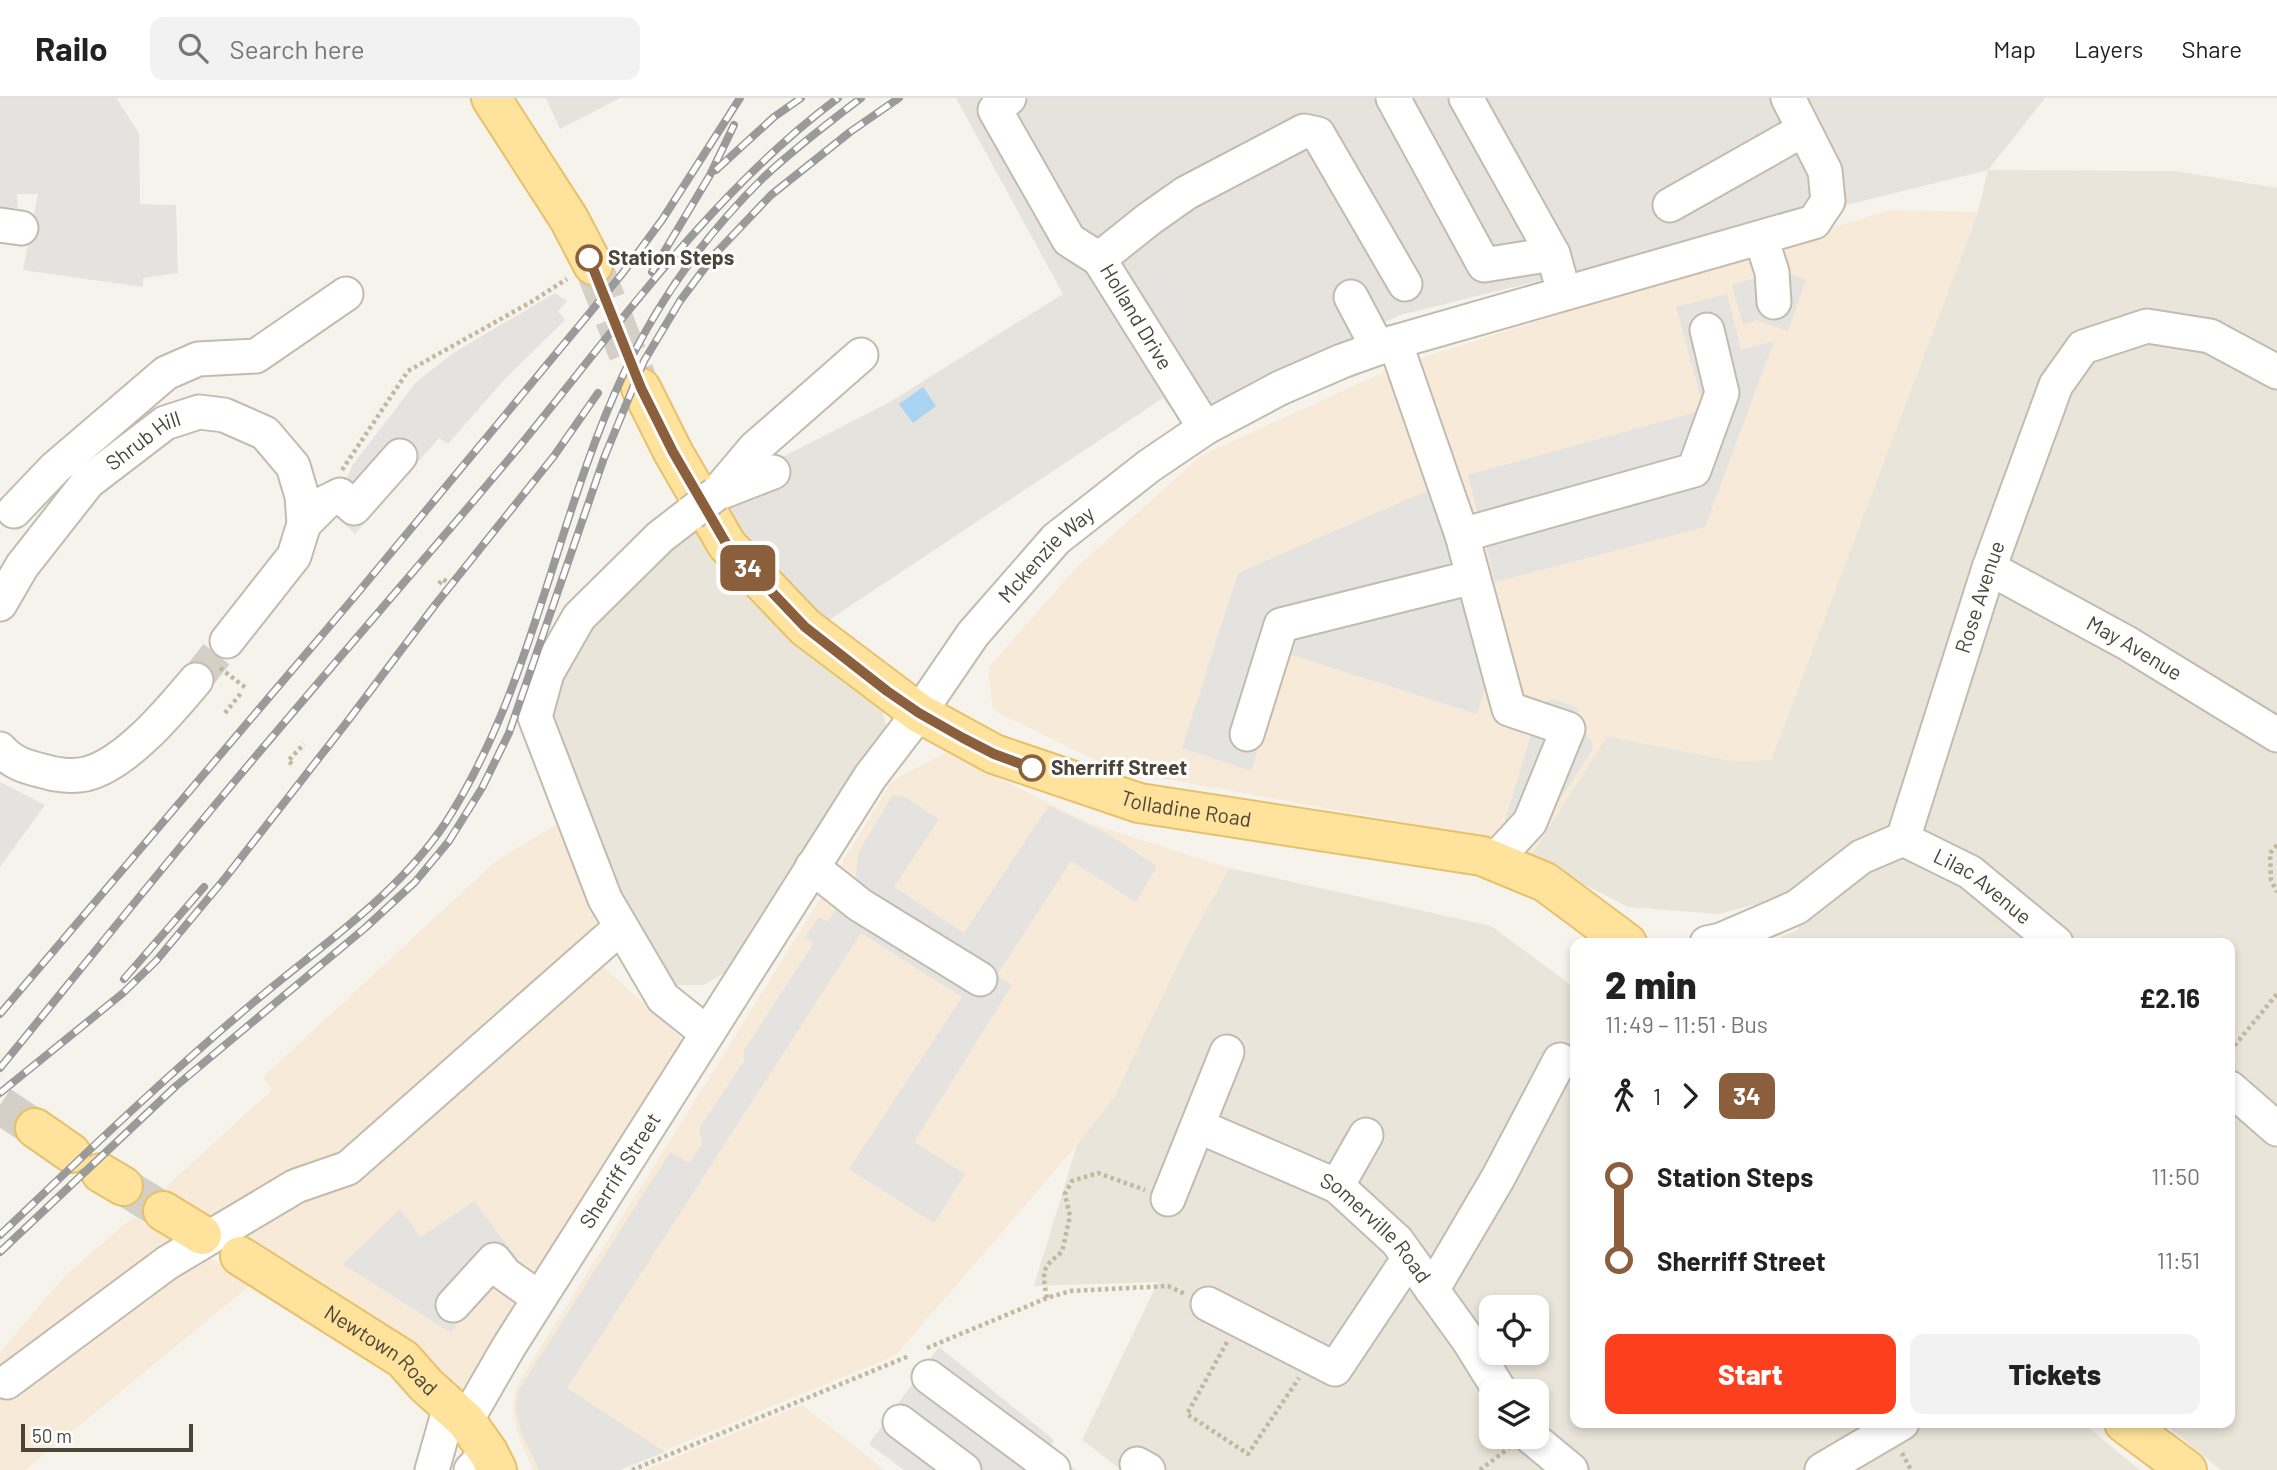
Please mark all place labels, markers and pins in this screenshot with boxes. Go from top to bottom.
place label: Station Steps [608,244,734,269]
marker: Station Steps [576,245,602,271]
place label: Sherriff Street [1051,754,1187,779]
marker: Sherriff Street [1019,755,1045,781]

